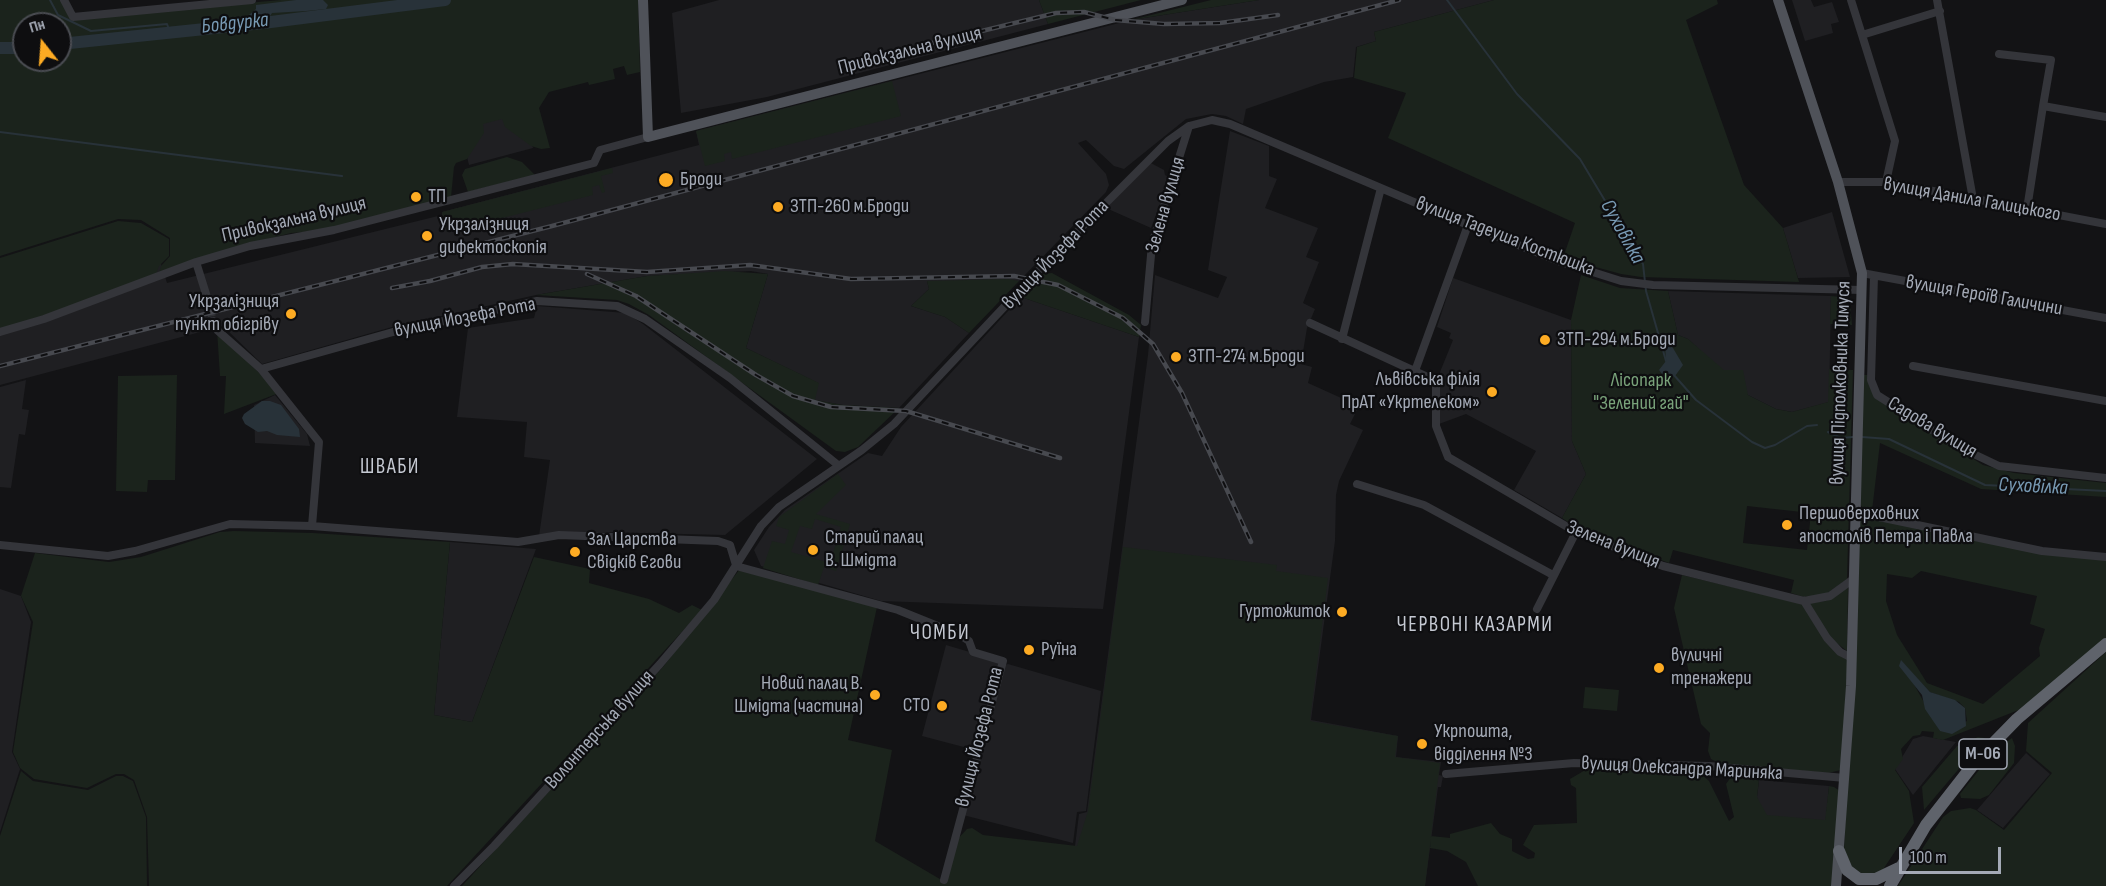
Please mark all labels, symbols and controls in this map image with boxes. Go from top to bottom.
water label: Бовдурка [200,8,270,40]
north arrow [12,12,72,72]
text: Пн [27,15,47,38]
street label: Привокзальна вулиця [836,22,984,80]
street label: Зелена вулиця [1141,154,1191,256]
place label: Броди [680,168,722,192]
marker: Броди [657,171,675,189]
street label: вулиця Данила Галицького [1882,173,2062,227]
place label: ТП [428,185,446,209]
marker: ТП [409,190,423,204]
street label: Привокзальна вулиця [220,192,368,248]
street label: вулиця Тадеуша Костюшка [1412,192,1598,282]
place label: ЗТП-260 м.Броди [790,195,909,219]
street label: вулиця Йозефа Рота [998,195,1114,315]
water label: Суховілка [1594,195,1650,269]
marker: ЗТП-260 м.Броди [771,200,785,214]
place label: Укрзалізниця дифектоскопія [439,213,547,260]
marker: Укрзалізниця дифектоскопія [420,229,434,243]
street label: вулиця Героїв Галичини [1904,270,2064,322]
street label: вулиця Підполковника Тимуся [1825,281,1857,485]
place label: Укрзалізниця пункт обігріву [175,290,279,337]
street label: вулиця Йозефа Рота [392,293,538,343]
marker: Укрзалізниця пункт обігріву [284,307,298,321]
place label: ЗТП-294 м.Броди [1557,328,1676,352]
marker: ЗТП-294 м.Броди [1538,333,1552,347]
place label: ЗТП-274 м.Броди [1188,345,1305,369]
marker: ЗТП-274 м.Броди [1169,350,1183,364]
place label: Львівська філія ПрАТ «Укртелеком» [1341,368,1480,415]
park label: Лісопарк "Зелений гай" [1593,369,1689,416]
marker: Львівська філія ПрАТ «Укртелеком» [1485,385,1499,399]
street label: Садова вулиця [1883,392,1981,464]
district label: ШВАБИ [360,455,420,481]
water label: Суховілка [1998,473,2068,501]
place label: Першоверховних апостолів Петра і Павла [1799,502,1973,549]
street label: Зелена вулиця [1563,515,1663,575]
marker: Першоверховних апостолів Петра і Павла [1780,518,1794,532]
place label: Старий палац В. Шмідта [825,526,923,573]
place label: Зал Царства Свідків Єгови [587,528,681,575]
marker: Старий палац В. Шмідта [806,543,820,557]
marker: Зал Царства Свідків Єгови [568,545,582,559]
place label: Гуртожиток [1239,600,1330,624]
marker: Гуртожиток [1335,605,1349,619]
district label: ЧЕРВОНІ КАЗАРМИ [1397,613,1553,639]
district label: ЧОМБИ [910,621,970,647]
place label: Руїна [1041,638,1077,662]
marker: Руїна [1022,643,1036,657]
place label: вуличні тренажери [1671,644,1752,691]
marker: вуличні тренажери [1652,661,1666,675]
street label: вулиця Йозефа Рота [951,665,1009,809]
street label: Волонтерська вулиця [540,666,660,794]
place label: Новий палац В. Шмідта (частина) [734,672,863,719]
marker: Новий палац В. Шмідта (частина) [868,688,882,702]
place label: СТО [903,694,930,718]
marker: СТО [935,699,949,713]
place label: Укрпошта, відділення №3 [1434,720,1533,767]
marker: Укрпошта, відділення №3 [1415,737,1429,751]
road number: М-06 [1959,739,2007,769]
street label: вулиця Олександра Мариняка [1581,752,1783,786]
scale bar [1902,835,2004,873]
text: 100 m [1910,847,1947,868]

